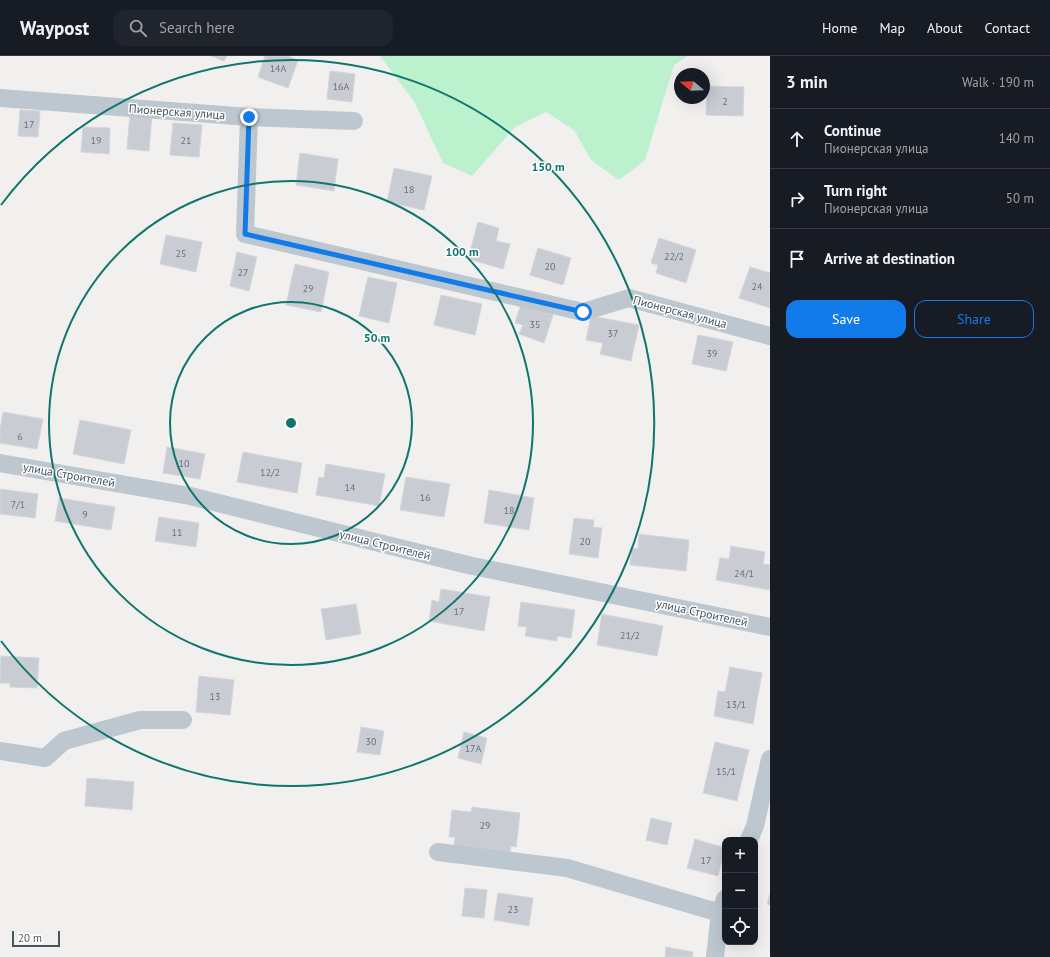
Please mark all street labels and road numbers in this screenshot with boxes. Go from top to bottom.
street label: Пионерская улица [128,101,226,122]
street label: Пионерская улица [632,292,729,331]
street label: улица Строителей [22,459,116,490]
street label: улица Строителей [338,526,432,563]
street label: улица Строителей [655,595,749,630]

